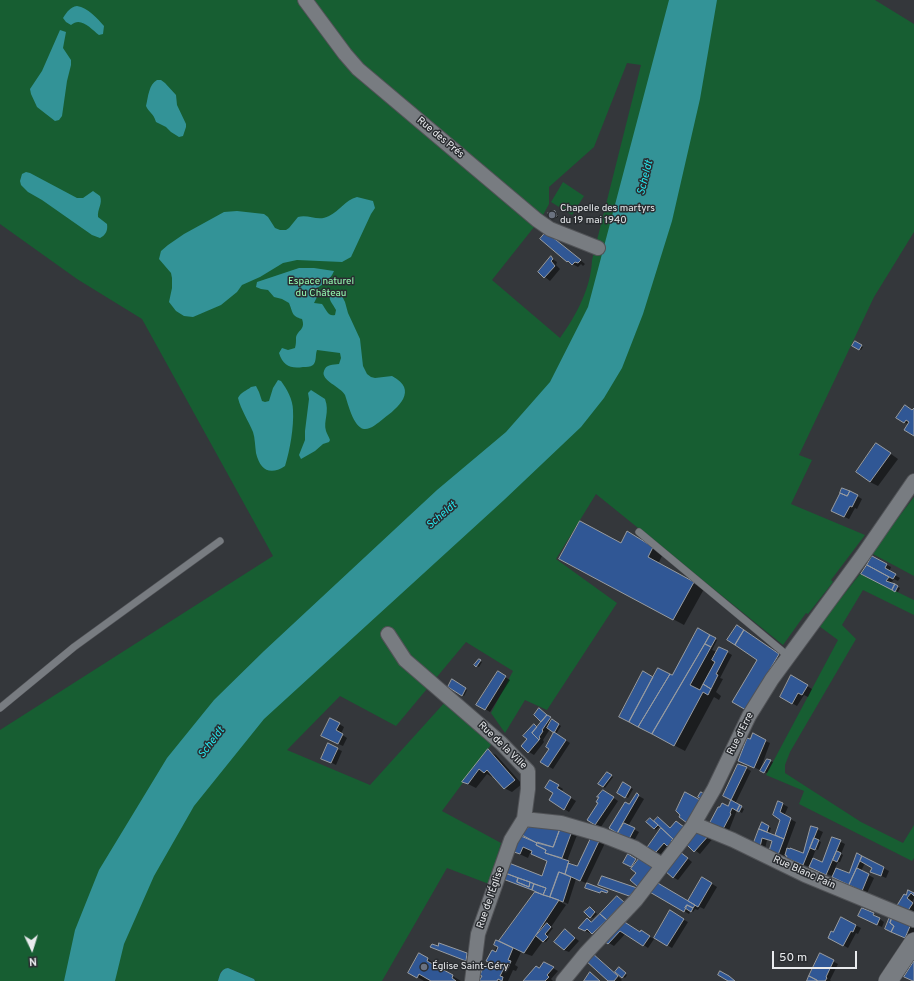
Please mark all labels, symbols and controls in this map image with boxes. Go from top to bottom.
street label: Rue des Prés [414,115,466,161]
water label: Scheldt [635,159,657,197]
place label: Chapelle des martyrs du 19 mai 1940 [560,203,655,226]
marker: Chapelle des martyrs du 19 mai 1940 [547,210,557,220]
park label: Espace naturel du Château [288,276,354,300]
water label: Scheldt [424,499,460,533]
street label: Rue d'Erre [725,711,757,757]
street label: Rue de la Ville [475,720,529,772]
water label: Scheldt [196,725,228,761]
street label: Rue Blanc Pain [771,854,837,892]
street label: Rue de l'Église [475,866,507,930]
north arrow [12,929,52,969]
scale bar [774,943,859,969]
text: 50 m [779,950,807,966]
text: N [28,954,37,968]
place label: Église Saint-Géry [432,961,509,973]
marker: Église Saint-Géry [419,962,429,972]

